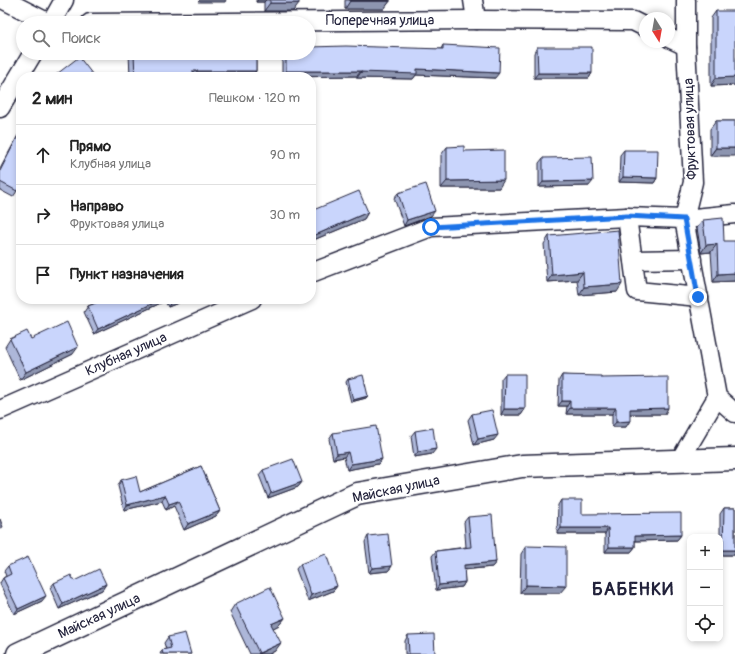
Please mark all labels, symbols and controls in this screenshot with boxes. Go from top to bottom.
street label: Поперечная улица [326,12,434,29]
north arrow [639,12,675,48]
search box [16,16,316,60]
icon: search [30,27,52,49]
text: Поиск [62,29,101,48]
street label: Фруктовая улица [680,78,700,180]
text: 2 мин [32,88,72,109]
text: Пешком · 120 m [209,90,300,106]
text: Прямо [70,137,111,156]
icon: ahead [32,144,54,166]
text: 90 m [270,147,300,163]
text: Клубная улица [70,156,151,172]
text: Направо [70,197,124,216]
icon: right [32,204,54,226]
text: 30 m [270,207,300,223]
text: Фруктовая улица [70,216,164,232]
route start [422,218,440,236]
icon: arrive [32,264,54,286]
text: Пункт назначения [70,265,184,284]
route end [689,288,707,306]
street label: Клубная улица [83,328,169,380]
street label: Майская улица [351,471,441,507]
map controls [687,534,723,642]
button: + [687,534,723,570]
button: − [687,570,723,606]
district label: БАБЕНКИ [592,578,674,601]
street label: Майская улица [55,590,143,642]
button: locate [687,606,723,642]

